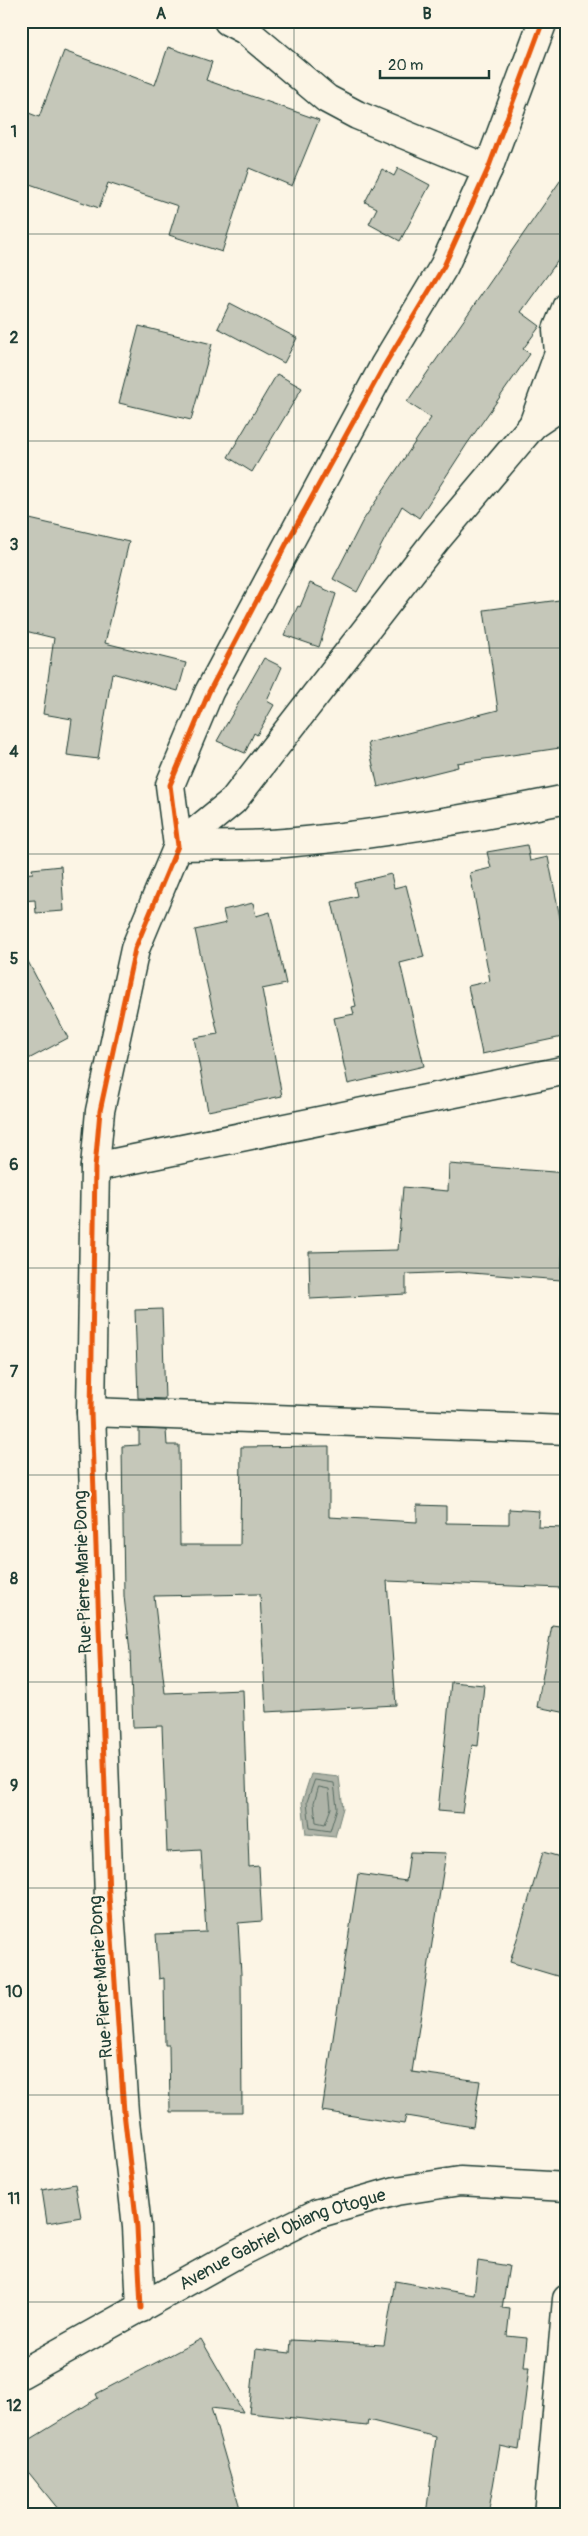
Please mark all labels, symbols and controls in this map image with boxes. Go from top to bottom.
text: A [156,4,167,24]
text: B [422,4,432,24]
scale bar [380,48,489,80]
text: 20 m [388,56,423,75]
text: 1 [11,122,17,142]
text: 2 [10,328,19,348]
text: 3 [10,535,19,555]
text: 4 [9,742,19,762]
text: 5 [10,949,19,969]
text: 6 [9,1155,19,1175]
text: 7 [10,1362,19,1382]
street label: Rue Pierre Marie Dong [69,1490,97,1654]
text: 8 [10,1569,18,1589]
text: 9 [10,1776,18,1796]
street label: Rue Pierre Marie Dong [84,1895,118,2059]
text: 10 [5,1982,23,2002]
street label: Avenue Gabriel Obiang Otogue [175,2183,388,2295]
text: 11 [8,2189,20,2209]
text: 12 [6,2396,22,2416]

